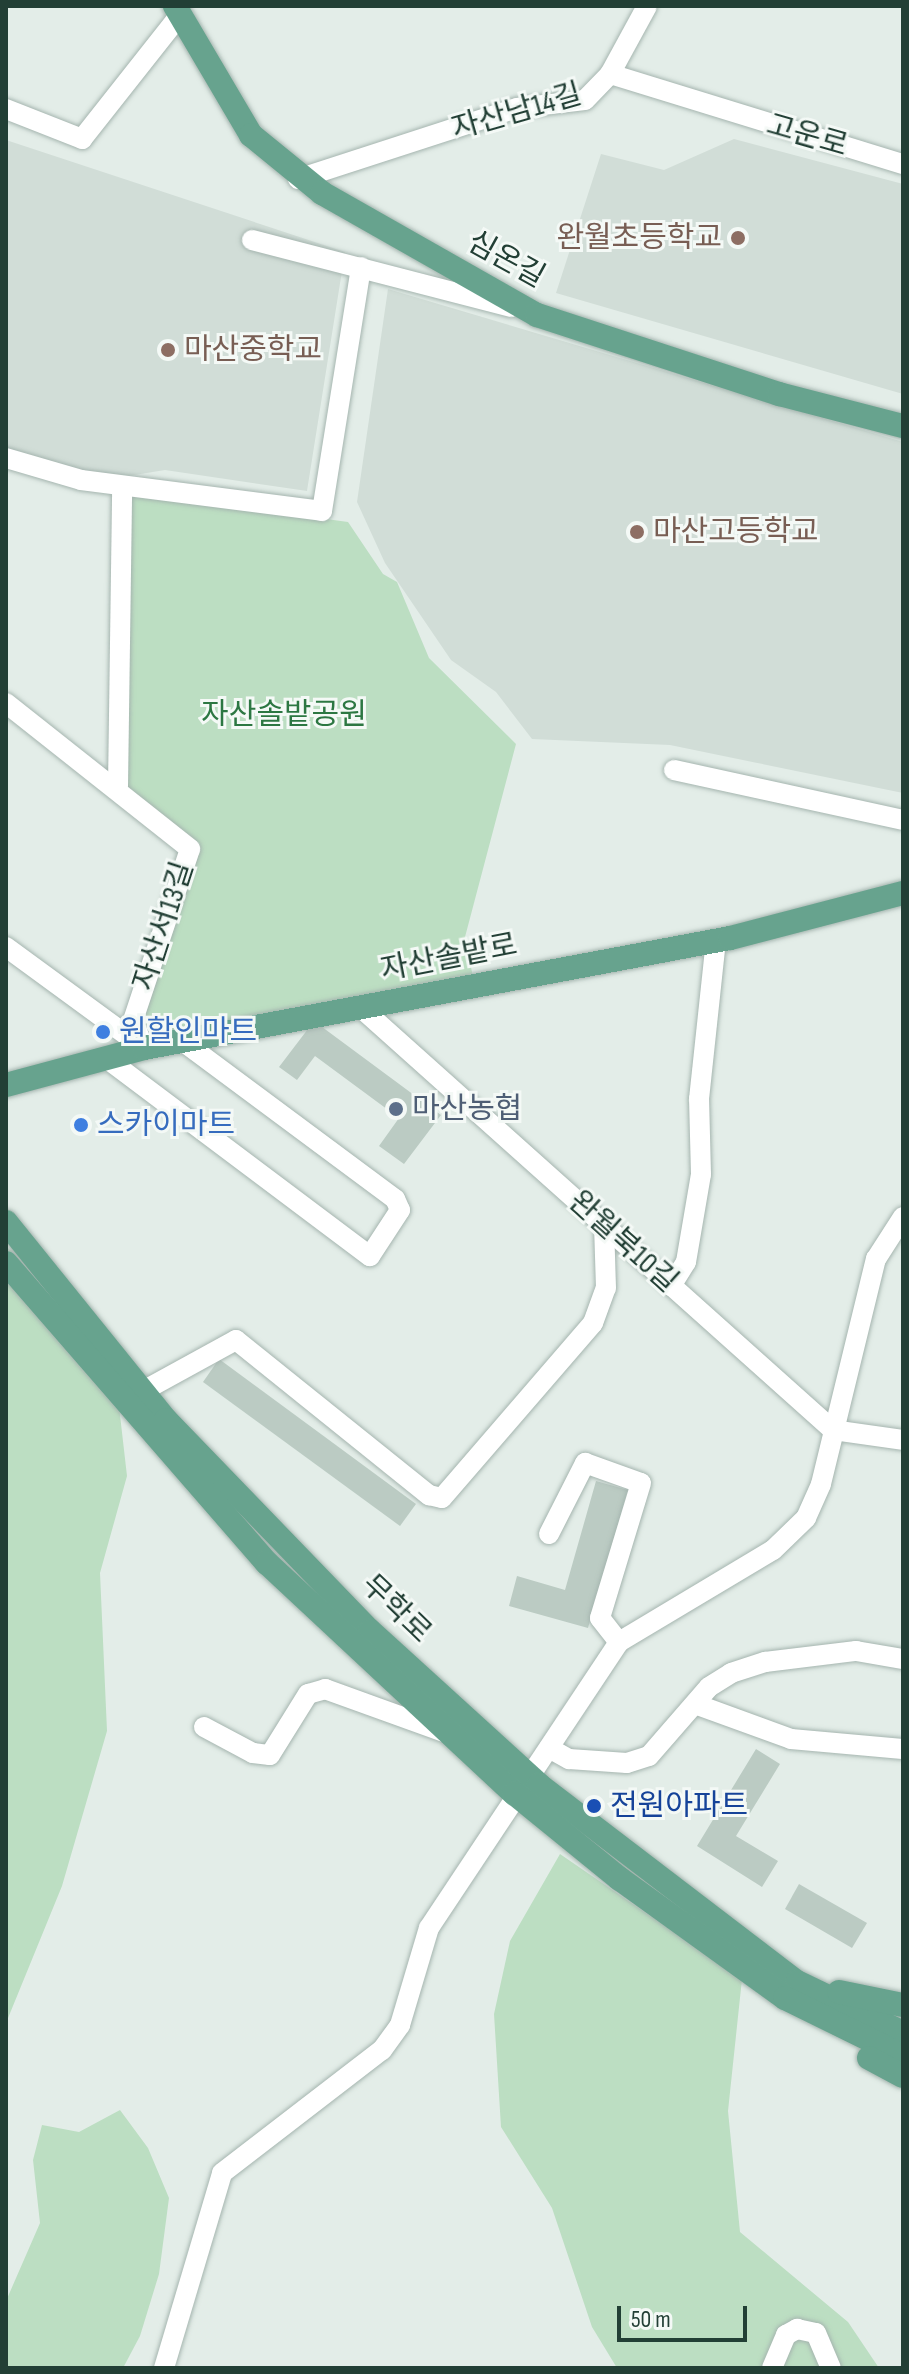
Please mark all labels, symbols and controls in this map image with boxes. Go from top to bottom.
street label: 자산남14길 [448,76,586,148]
street label: 고운로 [762,107,852,165]
place label: 완월초등학교 [556,220,722,256]
street label: 심온길 [461,224,551,296]
marker: 완월초등학교 [729,229,747,247]
place label: 마산중학교 [184,332,322,368]
marker: 마산중학교 [159,341,177,359]
place label: 마산고등학교 [653,514,819,550]
marker: 마산고등학교 [628,523,646,541]
park label: 자산솔밭공원 [201,697,367,733]
street label: 자산서13길 [126,857,202,995]
street label: 자산솔밭로 [378,927,520,989]
place label: 원할인마트 [119,1014,257,1050]
marker: 원할인마트 [94,1023,112,1041]
place label: 마산농협 [412,1091,522,1127]
marker: 마산농협 [387,1100,405,1118]
place label: 스카이마트 [97,1107,235,1143]
marker: 스카이마트 [72,1116,90,1134]
street label: 완월북10길 [561,1184,685,1300]
street label: 무학로 [354,1567,438,1651]
place label: 전원아파트 [610,1788,748,1824]
marker: 전원아파트 [585,1797,603,1815]
scale bar [621,2290,751,2340]
text: 50 m [631,2305,671,2334]

